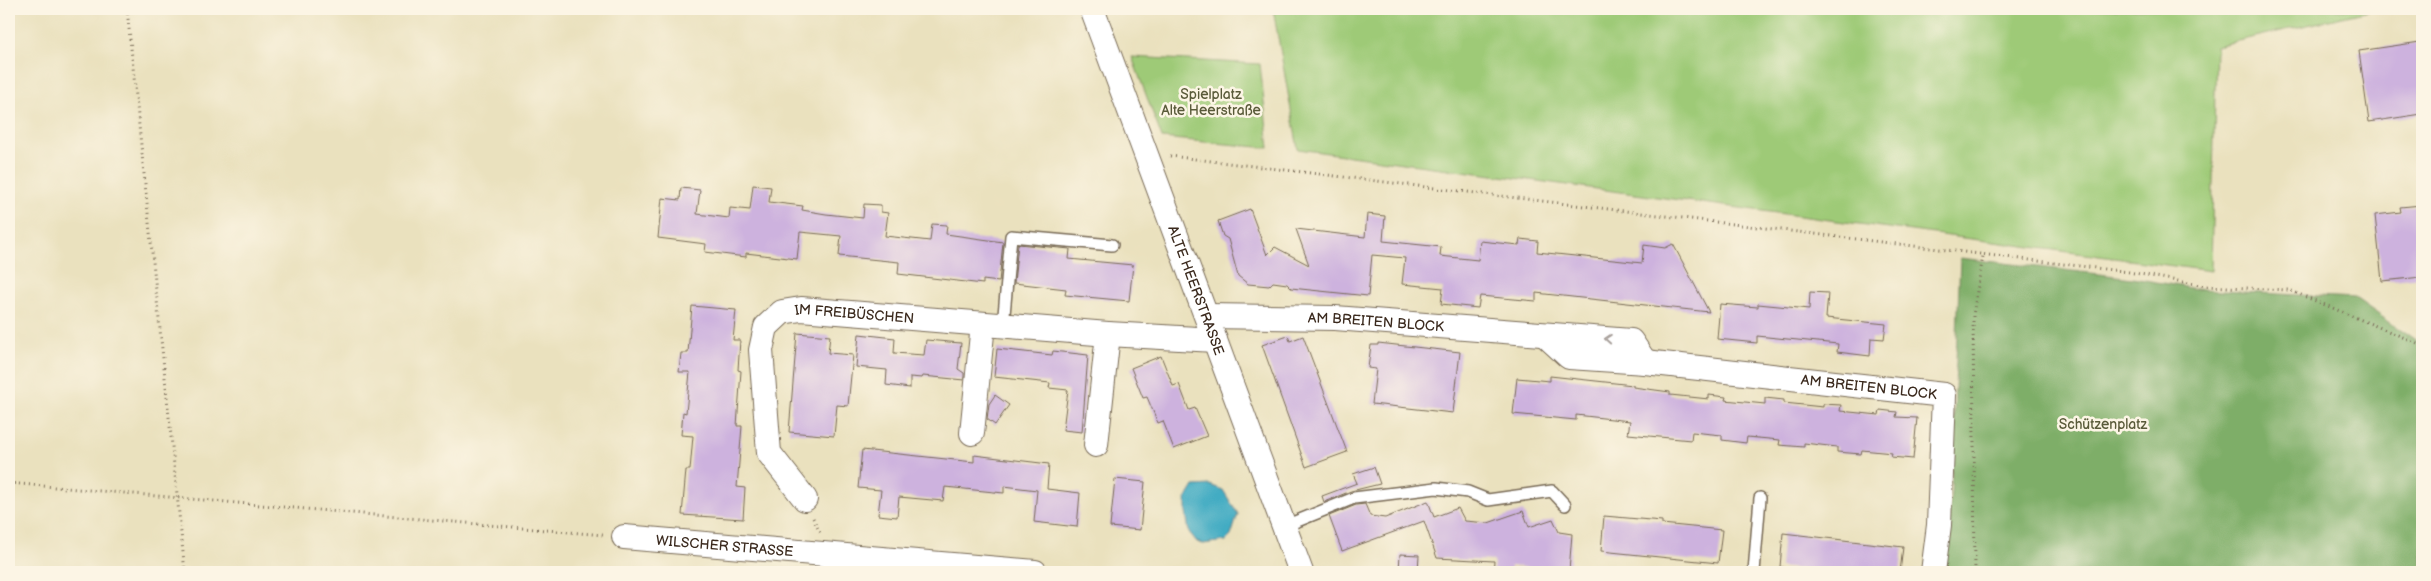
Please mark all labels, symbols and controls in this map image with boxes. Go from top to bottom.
park label: Spielplatz Alte Heerstraße [1161,86,1261,119]
street label: ALTE HEERSTRASSE [1165,223,1228,357]
street label: IM FREIBÜSCHEN [793,300,915,327]
street label: AM BREITEN BLOCK [1308,309,1445,335]
one-way arrow [1604,334,1612,345]
street label: AM BREITEN BLOCK [1800,371,1939,403]
park label: Schützenplatz [2059,416,2148,433]
street label: WILSCHER STRASSE [655,531,794,560]

